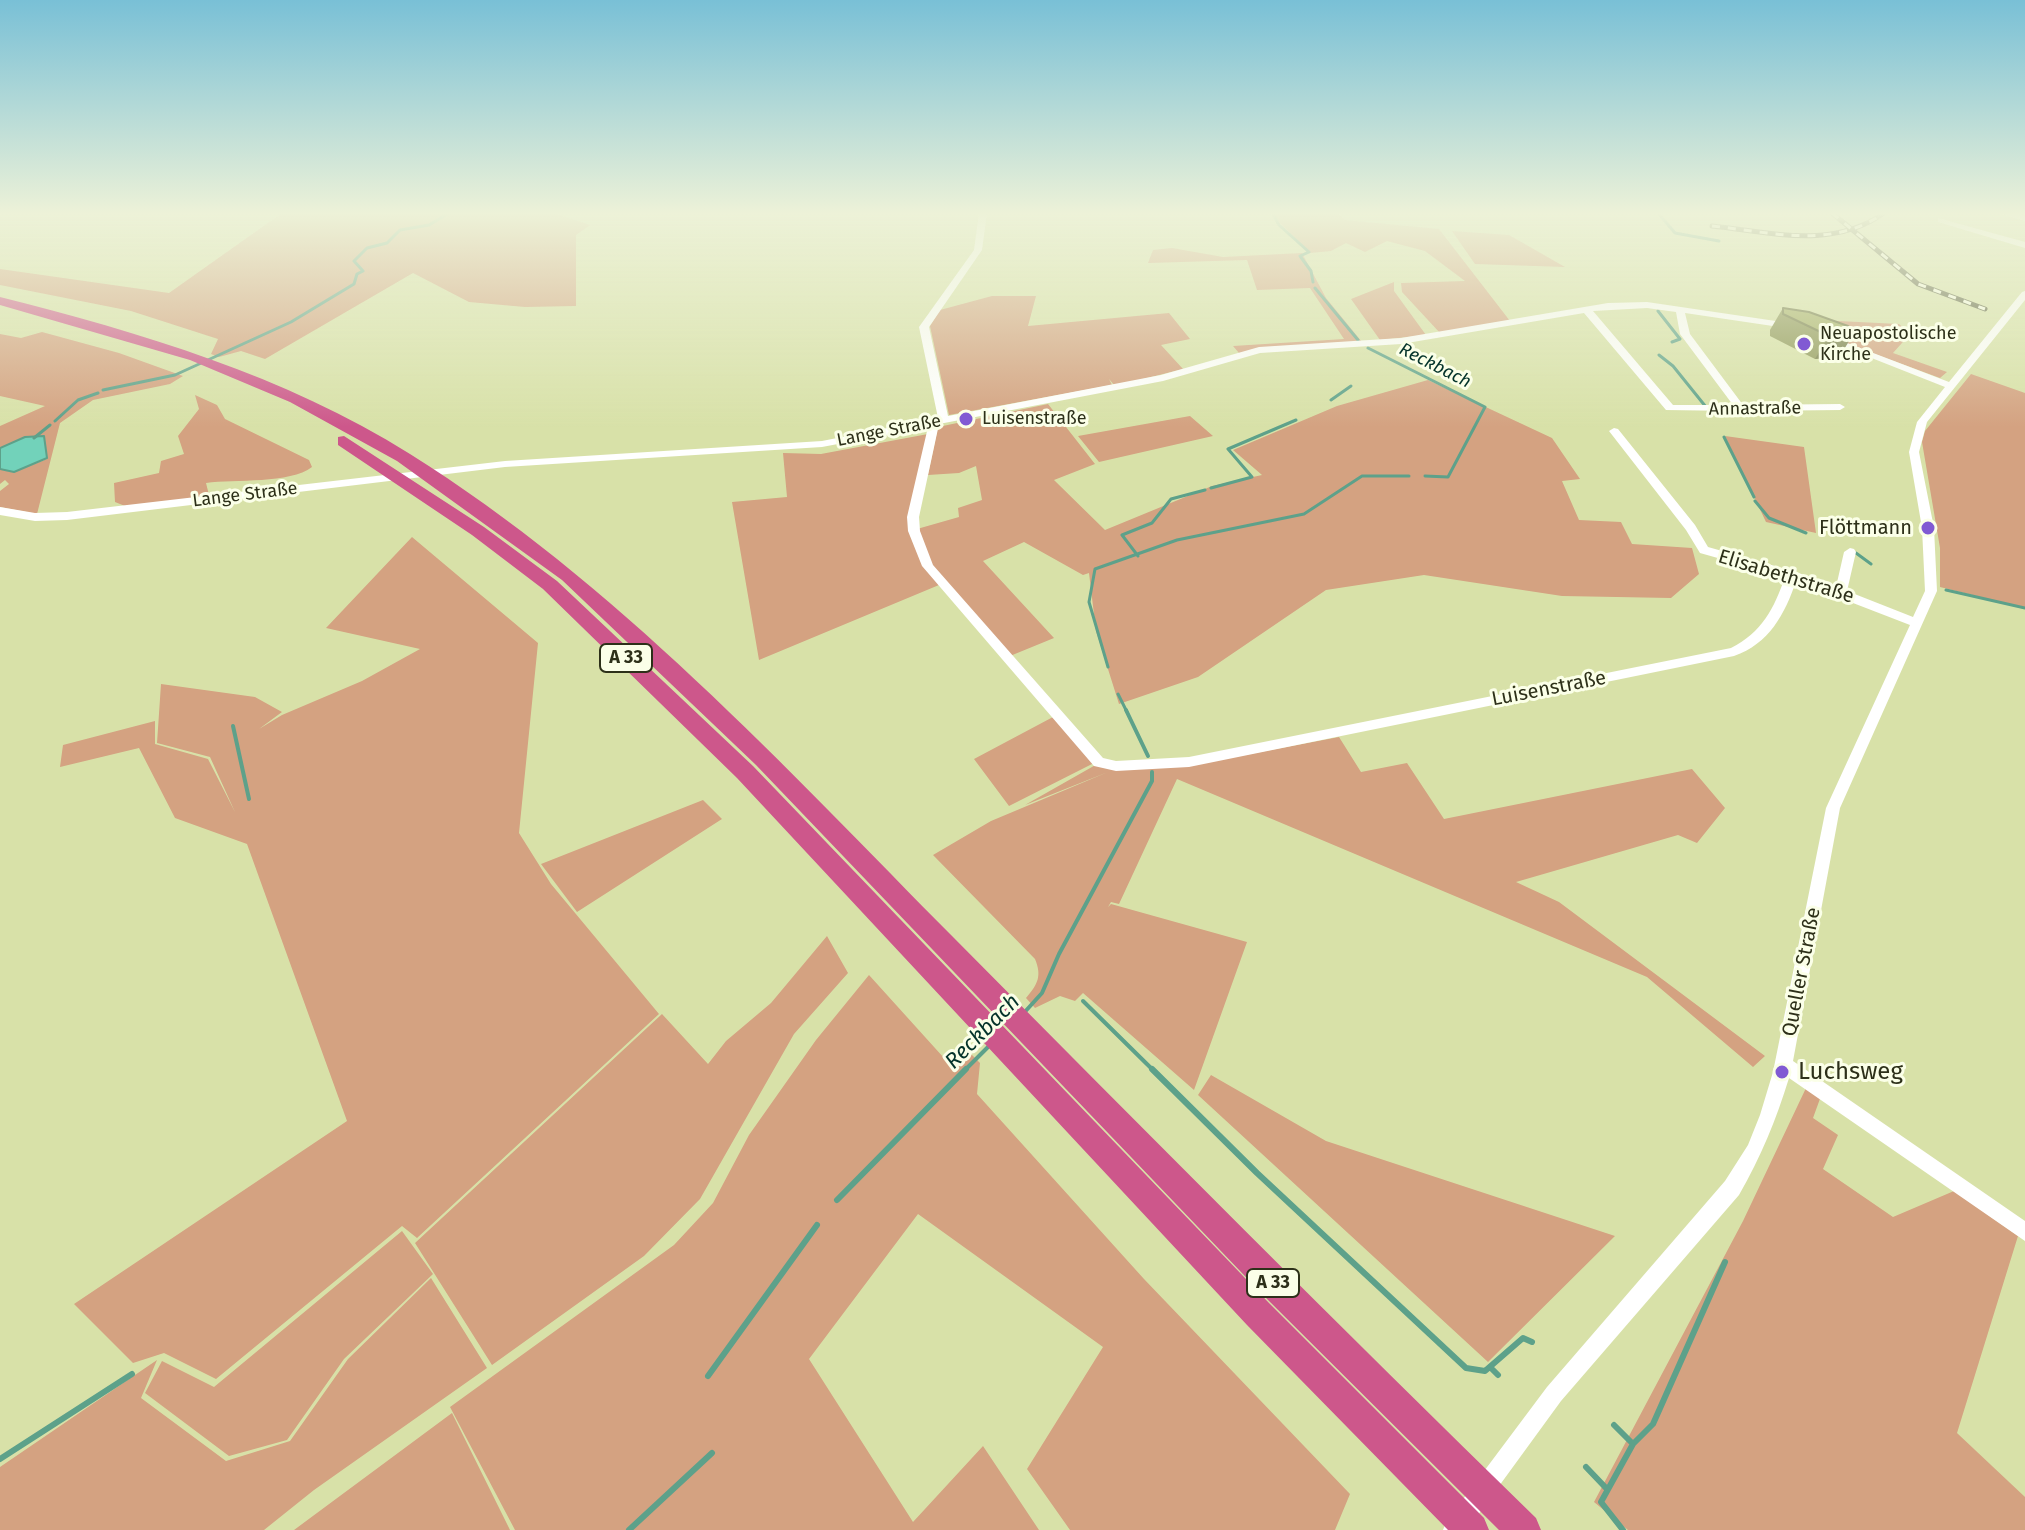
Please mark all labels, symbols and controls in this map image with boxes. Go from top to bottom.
place label: Neuapostolische Kirche [1820,323,1956,366]
marker: Neuapostolische Kirche [1795,335,1813,353]
water label: Reckbach [1396,339,1474,393]
street label: Annastraße [1709,397,1801,421]
place label: Luisenstraße [982,408,1087,430]
street label: Lange Straße [835,410,943,452]
marker: Luisenstraße [957,410,975,428]
street label: Lange Straße [191,478,299,512]
place label: Flöttmann [1819,516,1912,540]
marker: Flöttmann [1919,519,1937,537]
street label: Elisabethstraße [1715,545,1857,609]
road number: A 33 [600,644,652,672]
street label: Luisenstraße [1490,666,1608,712]
street label: Queller Straße [1778,906,1826,1038]
water label: Reckbach [940,989,1026,1075]
place label: Luchsweg [1798,1058,1903,1086]
marker: Luchsweg [1773,1063,1791,1081]
road number: A 33 [1247,1269,1299,1297]

